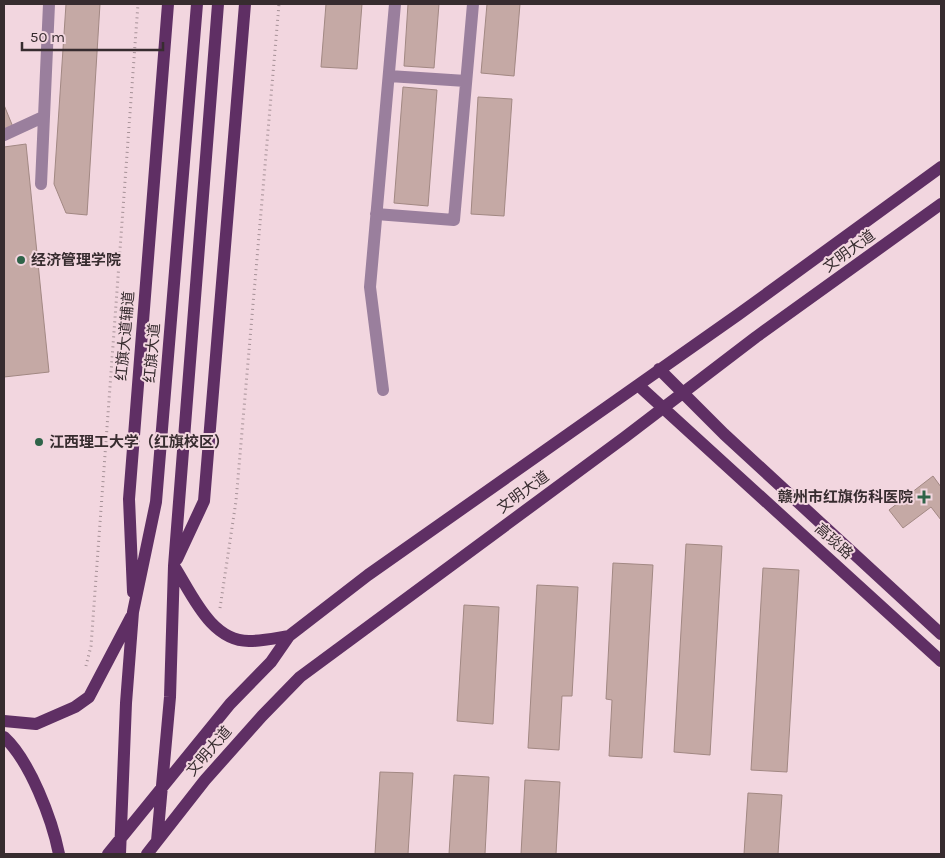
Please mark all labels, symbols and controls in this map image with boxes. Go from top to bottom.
scale bar [22,20,164,52]
text: 50 m [30,28,65,46]
street label: 文明大道 [819,226,879,276]
place label: 经济管理学院 [31,251,121,269]
marker: 经济管理学院 [15,254,27,266]
street label: 红旗大道辅道 [112,290,138,382]
street label: 红旗大道 [140,322,164,384]
place label: 江西理工大学（红旗校区） [49,433,229,451]
marker: 江西理工大学（红旗校区） [33,436,45,448]
street label: 文明大道 [493,467,553,517]
place label: 赣州市红旗伤科医院 [778,488,913,506]
marker: 赣州市红旗伤科医院 [917,490,931,504]
street label: 高琰路 [811,519,857,563]
street label: 文明大道 [183,722,235,780]

